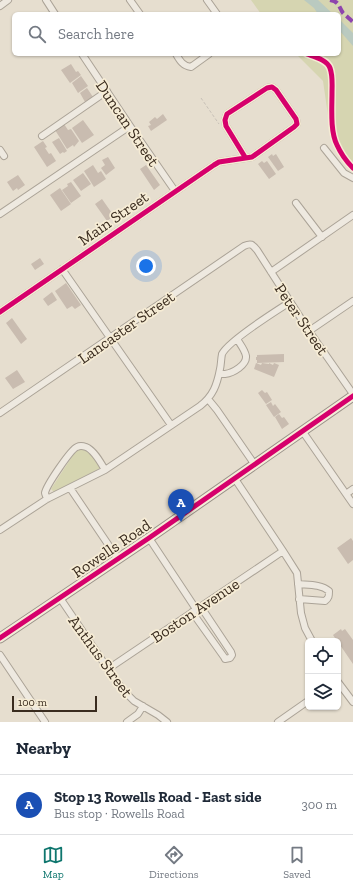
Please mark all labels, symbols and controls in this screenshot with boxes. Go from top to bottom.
search box [12,12,341,56]
icon: search [26,23,48,45]
text: Search here [58,25,134,43]
street label: Duncan Street [92,77,163,170]
street label: Main Street [75,187,152,249]
your location [136,256,156,276]
street label: Peter Street [271,280,332,359]
street label: Lancaster Street [74,287,178,368]
pin: A [168,489,194,522]
street label: Rowells Road [68,515,154,582]
street label: Boston Avenue [148,574,243,647]
street label: Anthus Street [65,612,137,701]
map controls [305,638,341,710]
button: locate [305,638,341,674]
button: layers [305,674,341,710]
scale bar [12,694,97,713]
text: 100 m [18,696,47,709]
text: Nearby [16,738,71,758]
text: Stop 13 Rowells Road - East side [54,788,261,806]
text: A [25,797,33,812]
text: 300 m [301,797,337,812]
text: Bus stop · Rowells Road [54,806,185,821]
tab: Map [42,844,64,881]
tab: Directions [149,844,199,881]
tab: Saved [283,844,311,881]

